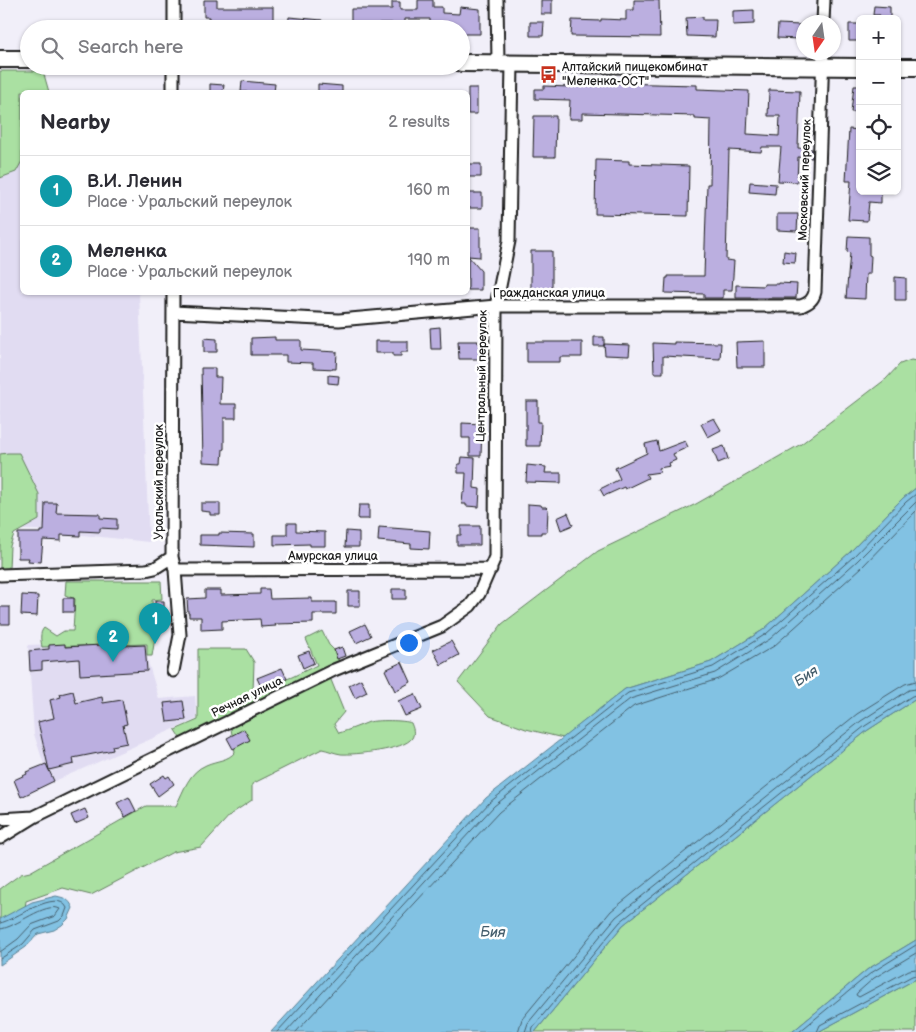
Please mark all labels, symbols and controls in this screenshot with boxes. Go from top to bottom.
north arrow [796,15,841,60]
map controls [856,15,901,195]
button: + [856,15,901,60]
search box [20,20,470,75]
icon: search [38,34,66,62]
text: Search here [78,36,183,59]
place label: Алтайский пищекомбинат "Меленка-ОСТ" [561,60,708,89]
button: − [856,60,901,105]
bus stop icon: Алтайский пищекомбинат "Меленка-ОСТ" [538,64,558,84]
button: locate [856,105,901,150]
text: Nearby [40,110,110,135]
text: 2 results [388,113,450,132]
street label: Московский переулок [795,118,815,241]
button: layers [856,150,901,195]
text: В.И. Ленин [87,170,182,193]
text: 1 [53,181,59,200]
text: 160 m [407,181,450,200]
text: Place · Уральский переулок [87,193,292,212]
text: Меленка [87,240,167,263]
text: 2 [51,251,61,270]
text: 190 m [408,251,450,270]
text: Place · Уральский переулок [87,263,292,282]
street label: Гражданская улица [493,286,605,301]
street label: Центральный переулок [473,309,491,442]
street label: Уральский переулок [152,424,167,540]
street label: Амурская улица [287,549,378,564]
pin: 1 [139,603,171,644]
pin: 2 [97,621,129,662]
your location [396,630,422,656]
water label: Бия [791,662,821,690]
street label: Речная улица [209,673,285,721]
water label: Бия [480,924,506,941]

